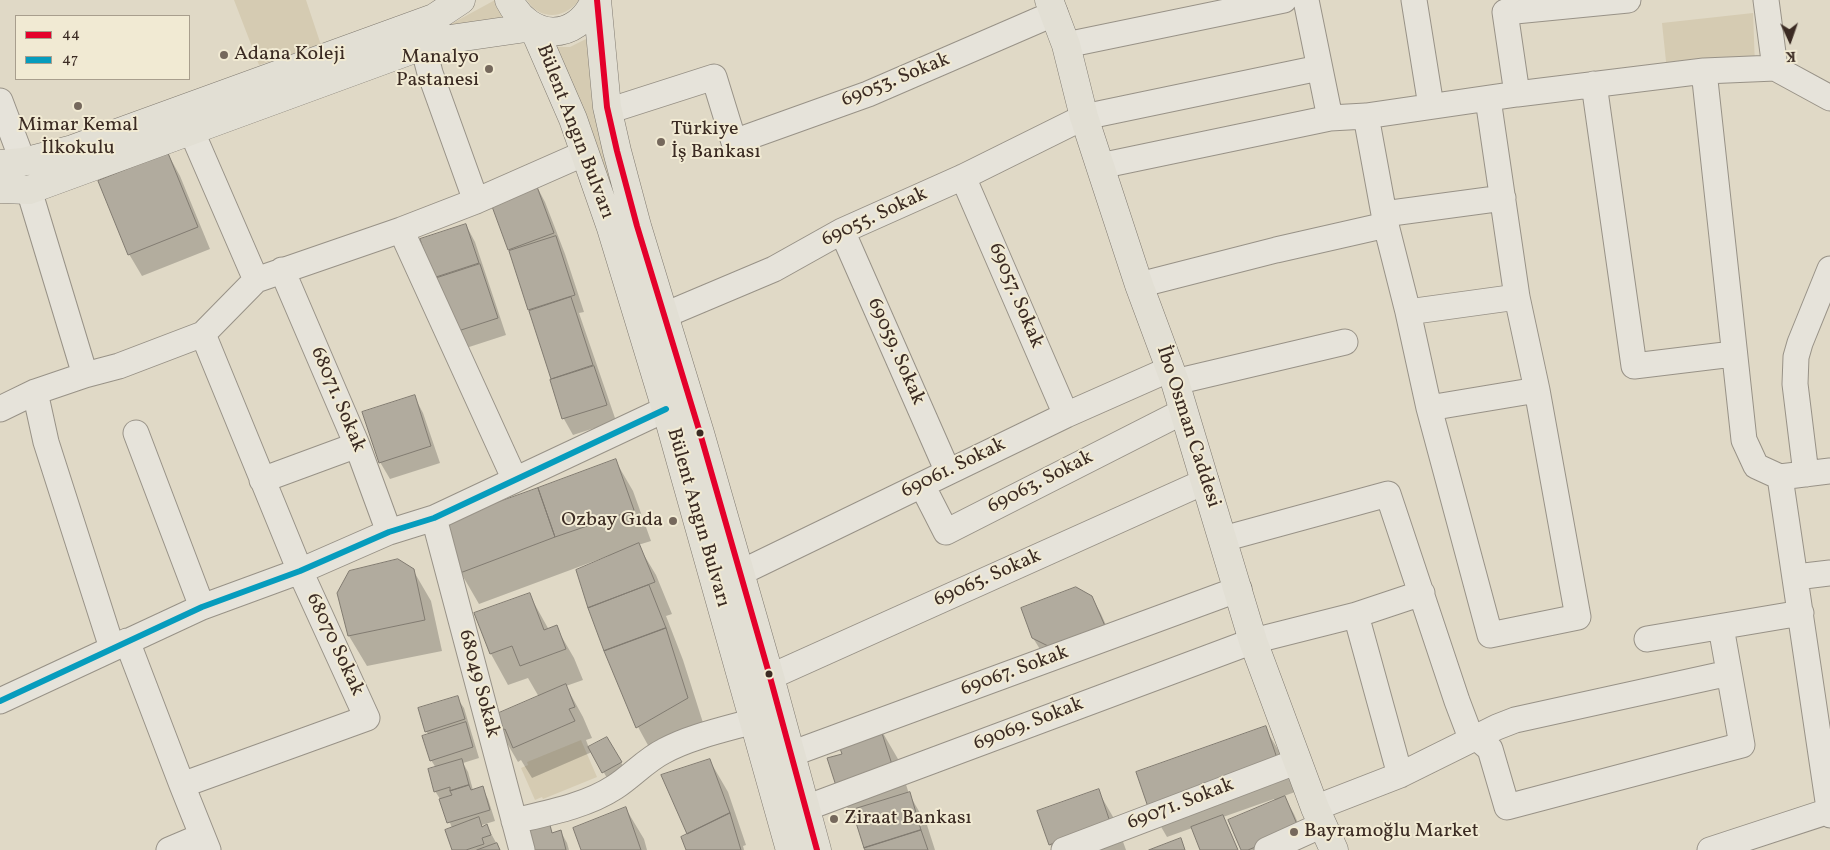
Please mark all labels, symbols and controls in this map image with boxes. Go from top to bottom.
legend [15,15,190,80]
north arrow [1765,15,1815,65]
text: 44 [62,24,80,45]
street label: Bülent Angın Bulvarı [530,41,618,223]
place label: Adana Koleji [234,43,345,67]
place label: Manalyo Pastanesi [396,46,479,93]
text: K [1785,46,1796,65]
street label: 69053. Sokak [838,48,954,114]
text: 47 [62,49,78,70]
marker: Adana Koleji [218,49,230,61]
marker: Manalyo Pastanesi [483,63,495,75]
marker: Mimar Kemal İlkokulu [72,100,84,112]
place label: Mimar Kemal İlkokulu [18,114,138,161]
place label: Türkiye İş Bankası [671,118,760,165]
marker: Türkiye İş Bankası [655,136,667,148]
street label: 69055. Sokak [818,183,932,253]
street label: 69057. Sokak [982,240,1048,352]
street label: 69059. Sokak [861,295,929,409]
street label: İbo Osman Caddesi [1149,343,1225,511]
street label: 68071. Sokak [304,344,370,456]
street label: Bülent Angın Bulvarı [660,426,734,610]
unlabelled marker [695,428,705,438]
street label: 69061. Sokak [898,433,1010,505]
street label: 69063. Sokak [984,446,1098,520]
place label: Ozbay Gıda [561,509,663,533]
marker: Ozbay Gıda [667,515,679,527]
street label: 69065. Sokak [931,545,1045,613]
street label: 68070 Sokak [300,590,368,700]
street label: 68049 Sokak [452,627,504,741]
street label: 69067. Sokak [958,641,1072,703]
unlabelled marker [764,669,774,679]
street label: 69069. Sokak [971,693,1087,757]
street label: 69071. Sokak [1124,774,1238,836]
place label: Ziraat Bankası [844,807,971,831]
marker: Ziraat Bankası [828,813,840,825]
place label: Bayramoğlu Market [1304,820,1479,844]
marker: Bayramoğlu Market [1288,826,1300,838]

